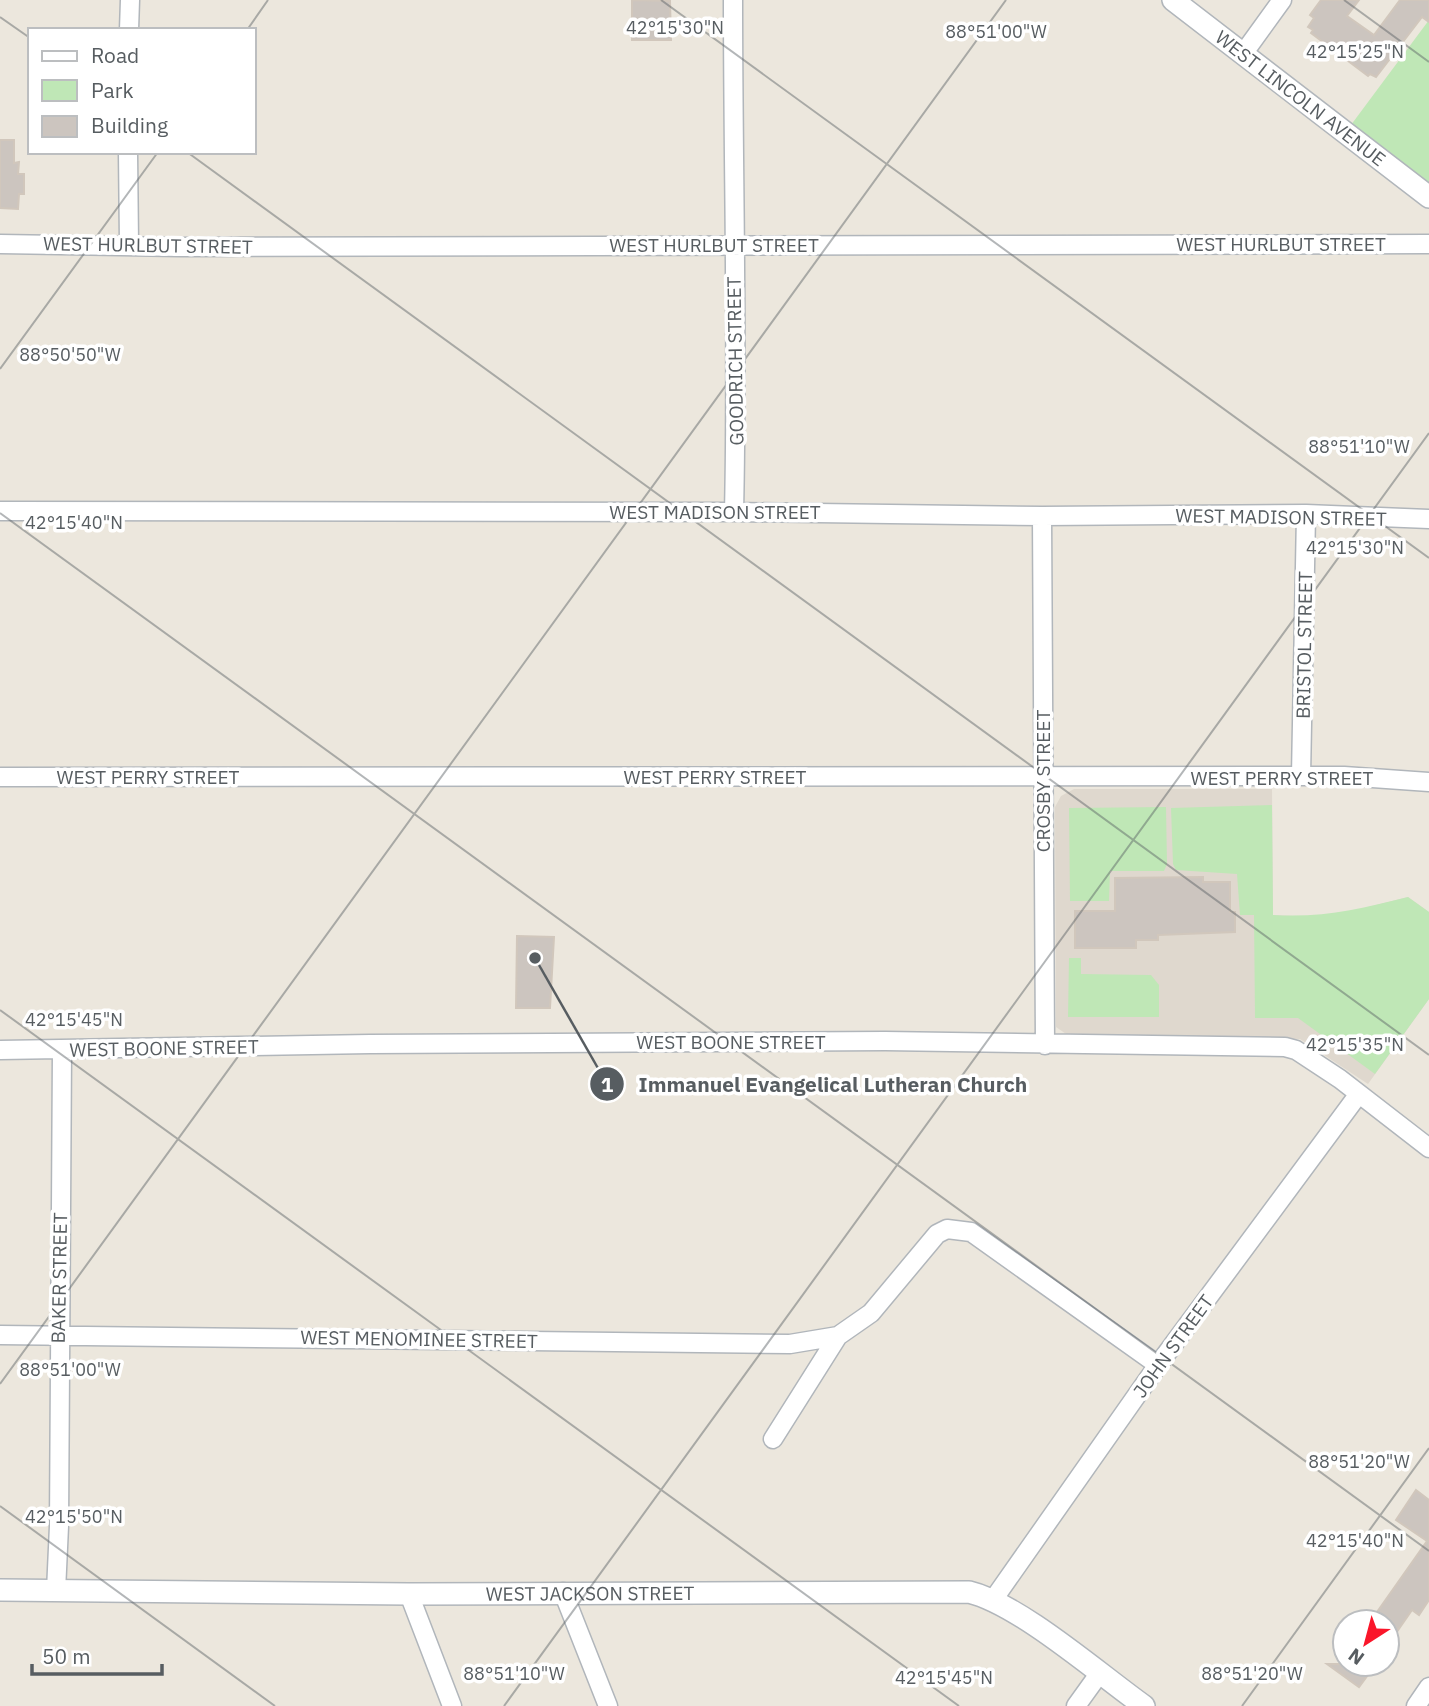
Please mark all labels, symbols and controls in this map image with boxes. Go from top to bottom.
text: 42°15'30"N [626,16,724,39]
text: 88°51'00"W [945,20,1047,43]
street label: WEST LINCOLN AVENUE [1211,25,1391,171]
legend [28,28,256,154]
text: 42°15'25"N [1306,40,1404,63]
text: Road [91,41,139,69]
text: Park [91,76,134,104]
text: Building [91,111,168,139]
street label: WEST HURLBUT STREET [43,231,253,259]
street label: WEST HURLBUT STREET [1176,232,1386,256]
street label: WEST HURLBUT STREET [609,233,819,257]
street label: GOODRICH STREET [722,276,748,446]
text: 88°50'50"W [19,343,121,366]
text: 88°51'10"W [1308,435,1410,458]
street label: WEST MADISON STREET [609,500,821,524]
street label: WEST MADISON STREET [1175,503,1387,531]
text: 42°15'40"N [25,511,123,534]
text: 42°15'30"N [1306,536,1404,559]
street label: BRISTOL STREET [1291,571,1317,719]
street label: CROSBY STREET [1031,710,1055,852]
street label: WEST PERRY STREET [57,765,240,789]
street label: WEST PERRY STREET [624,765,807,789]
street label: WEST PERRY STREET [1191,766,1374,790]
text: 42°15'45"N [25,1008,123,1031]
street label: WEST BOONE STREET [636,1030,826,1054]
text: 42°15'35"N [1306,1033,1404,1056]
street label: WEST BOONE STREET [69,1034,259,1062]
callout: Immanuel Evangelical Lutheran Church [590,1063,1042,1105]
text: 1 [601,1070,614,1098]
text: Immanuel Evangelical Lutheran Church [639,1070,1027,1098]
street label: BAKER STREET [46,1212,72,1344]
street label: JOHN STREET [1128,1290,1218,1402]
street label: WEST MENOMINEE STREET [300,1325,538,1353]
text: 88°51'00"W [19,1358,121,1381]
text: 88°51'20"W [1308,1450,1410,1473]
text: 42°15'50"N [25,1505,123,1528]
text: 42°15'40"N [1306,1529,1404,1552]
street label: WEST JACKSON STREET [486,1581,695,1606]
north arrow [1331,1608,1401,1678]
scale bar [32,1632,161,1676]
text: 50 m [42,1642,91,1670]
text: N [1343,1643,1369,1671]
text: 88°51'10"W [463,1662,565,1685]
text: 88°51'20"W [1201,1662,1303,1685]
text: 42°15'45"N [895,1666,993,1689]

